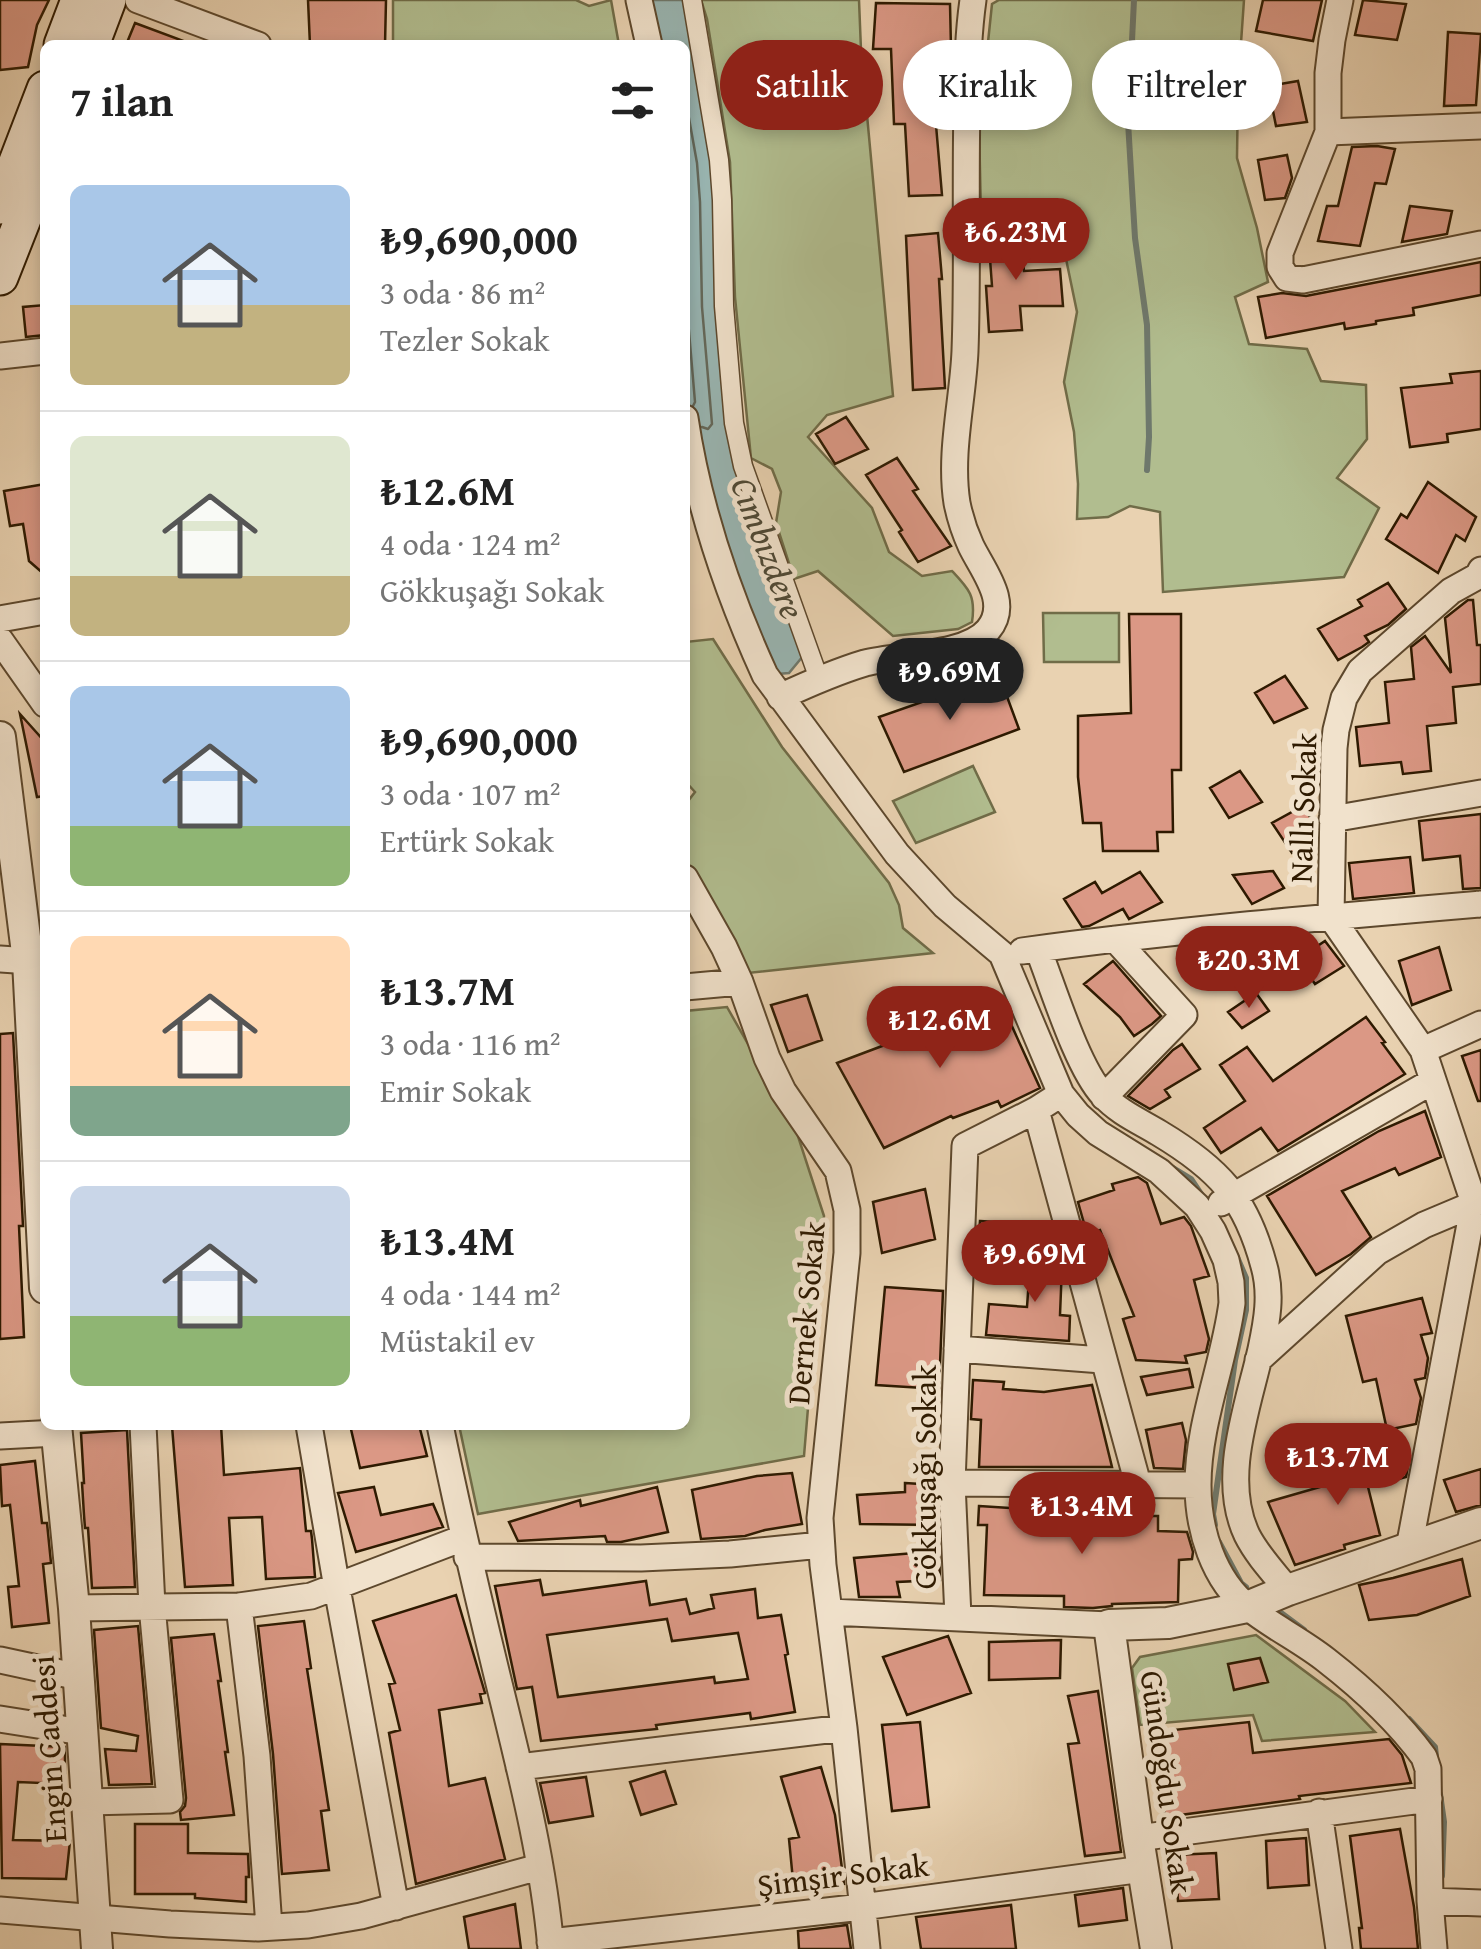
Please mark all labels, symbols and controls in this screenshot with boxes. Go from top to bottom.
chip: Satılık [720,40,883,130]
chip: Kiralık [903,40,1072,130]
chip: Filtreler [1092,40,1282,130]
text: 7 ilan [70,70,173,131]
icon: filters [605,73,660,128]
pin: ₺6.23M [935,198,1097,283]
text: ₺6.23M [965,207,1067,254]
text: ₺9,690,000 [380,208,578,269]
icon: home [150,225,270,345]
text: 3 oda · 86 m² [380,269,545,316]
text: Tezler Sokak [380,316,550,363]
text: ₺12.6M [380,459,515,520]
water label: Cımbızdere [718,470,819,626]
icon: home [150,476,270,596]
text: 4 oda · 124 m² [380,520,561,567]
text: Gökkuşağı Sokak [380,567,604,614]
pin: ₺9.69M [869,638,1031,723]
text: ₺9.69M [899,647,1001,694]
text: ₺9,690,000 [380,709,578,770]
icon: home [150,726,270,846]
street label: Nallı Sokak [1276,732,1329,884]
text: 3 oda · 107 m² [380,770,561,817]
text: Ertürk Sokak [380,817,554,864]
pin: ₺20.3M [1168,926,1330,1011]
text: ₺20.3M [1198,935,1300,982]
text: ₺13.7M [380,959,515,1020]
icon: home [150,976,270,1096]
pin: ₺12.6M [859,986,1021,1071]
text: ₺12.6M [889,995,991,1042]
text: 3 oda · 116 m² [380,1020,561,1067]
text: Emir Sokak [380,1067,531,1114]
text: ₺13.4M [380,1209,515,1270]
street label: Dernek Sokak [774,1219,837,1406]
pin: ₺9.69M [954,1220,1116,1305]
icon: home [150,1226,270,1346]
text: ₺9.69M [984,1229,1086,1276]
text: 4 oda · 144 m² [380,1270,561,1317]
text: Müstakil ev [380,1317,535,1364]
street label: Gökkuşağı Sokak [901,1364,948,1589]
pin: ₺13.7M [1257,1423,1419,1508]
text: ₺13.7M [1287,1432,1389,1479]
pin: ₺13.4M [1001,1472,1163,1557]
text: ₺13.4M [1031,1481,1133,1528]
street label: Engin Caddesi [19,1654,78,1844]
street label: Gündoğdu Sokak [1129,1668,1206,1897]
street label: Şimşir Sokak [755,1841,932,1908]

